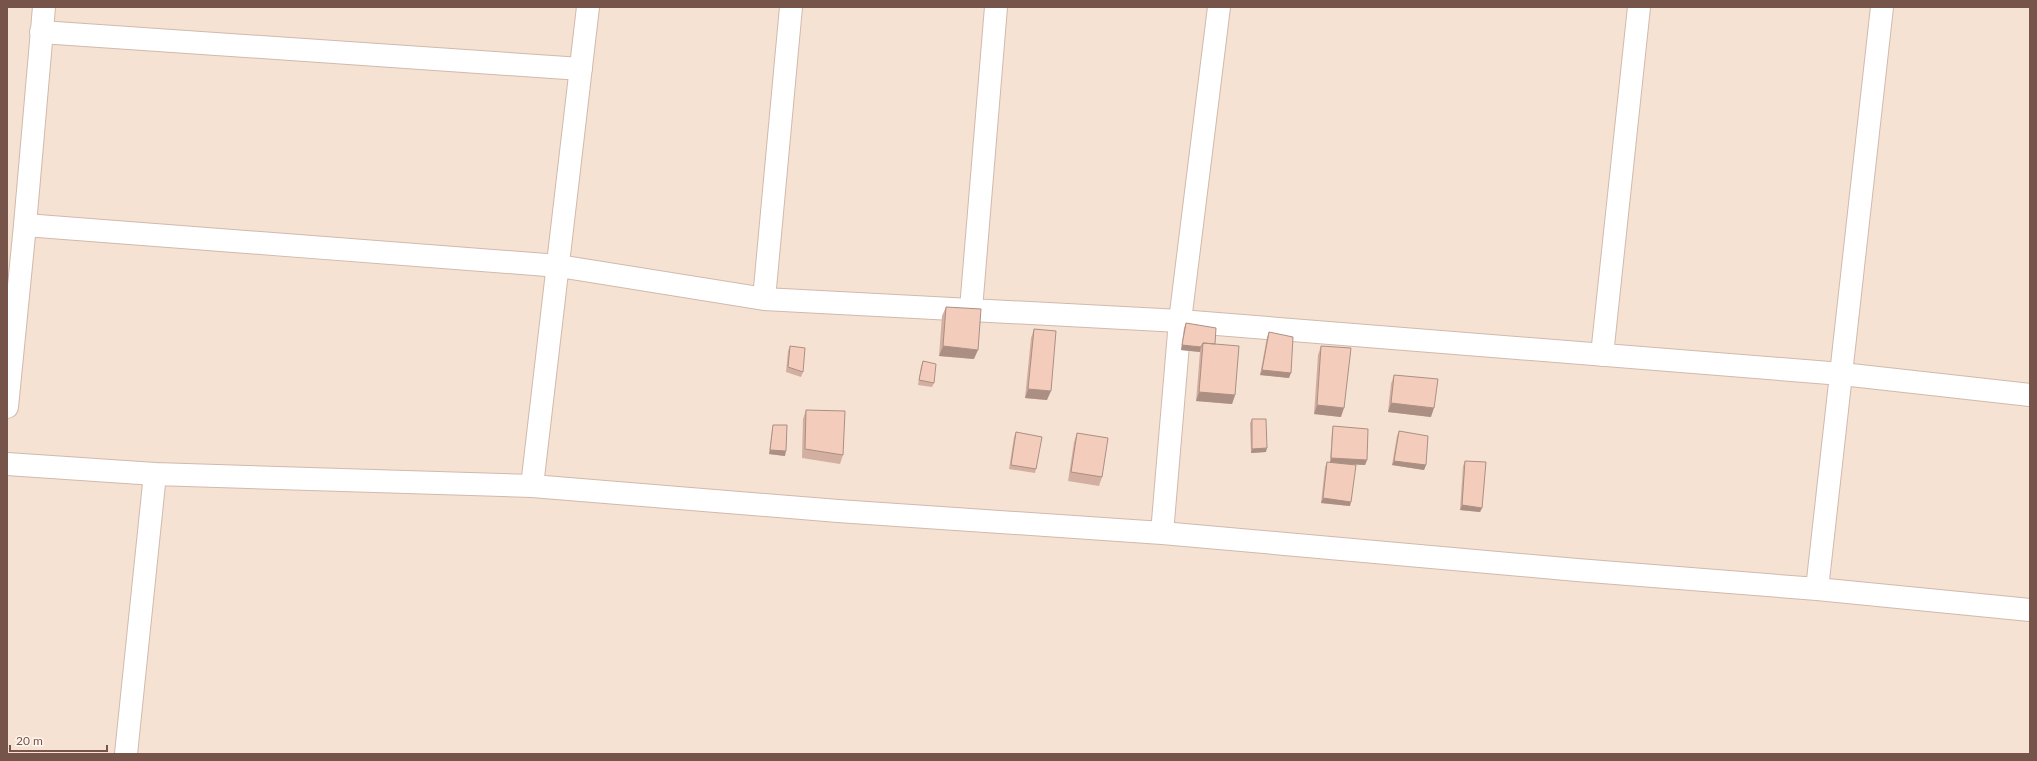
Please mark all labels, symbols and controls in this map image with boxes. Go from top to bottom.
scale bar [10,727,107,753]
text: 20 m [16,733,43,748]

